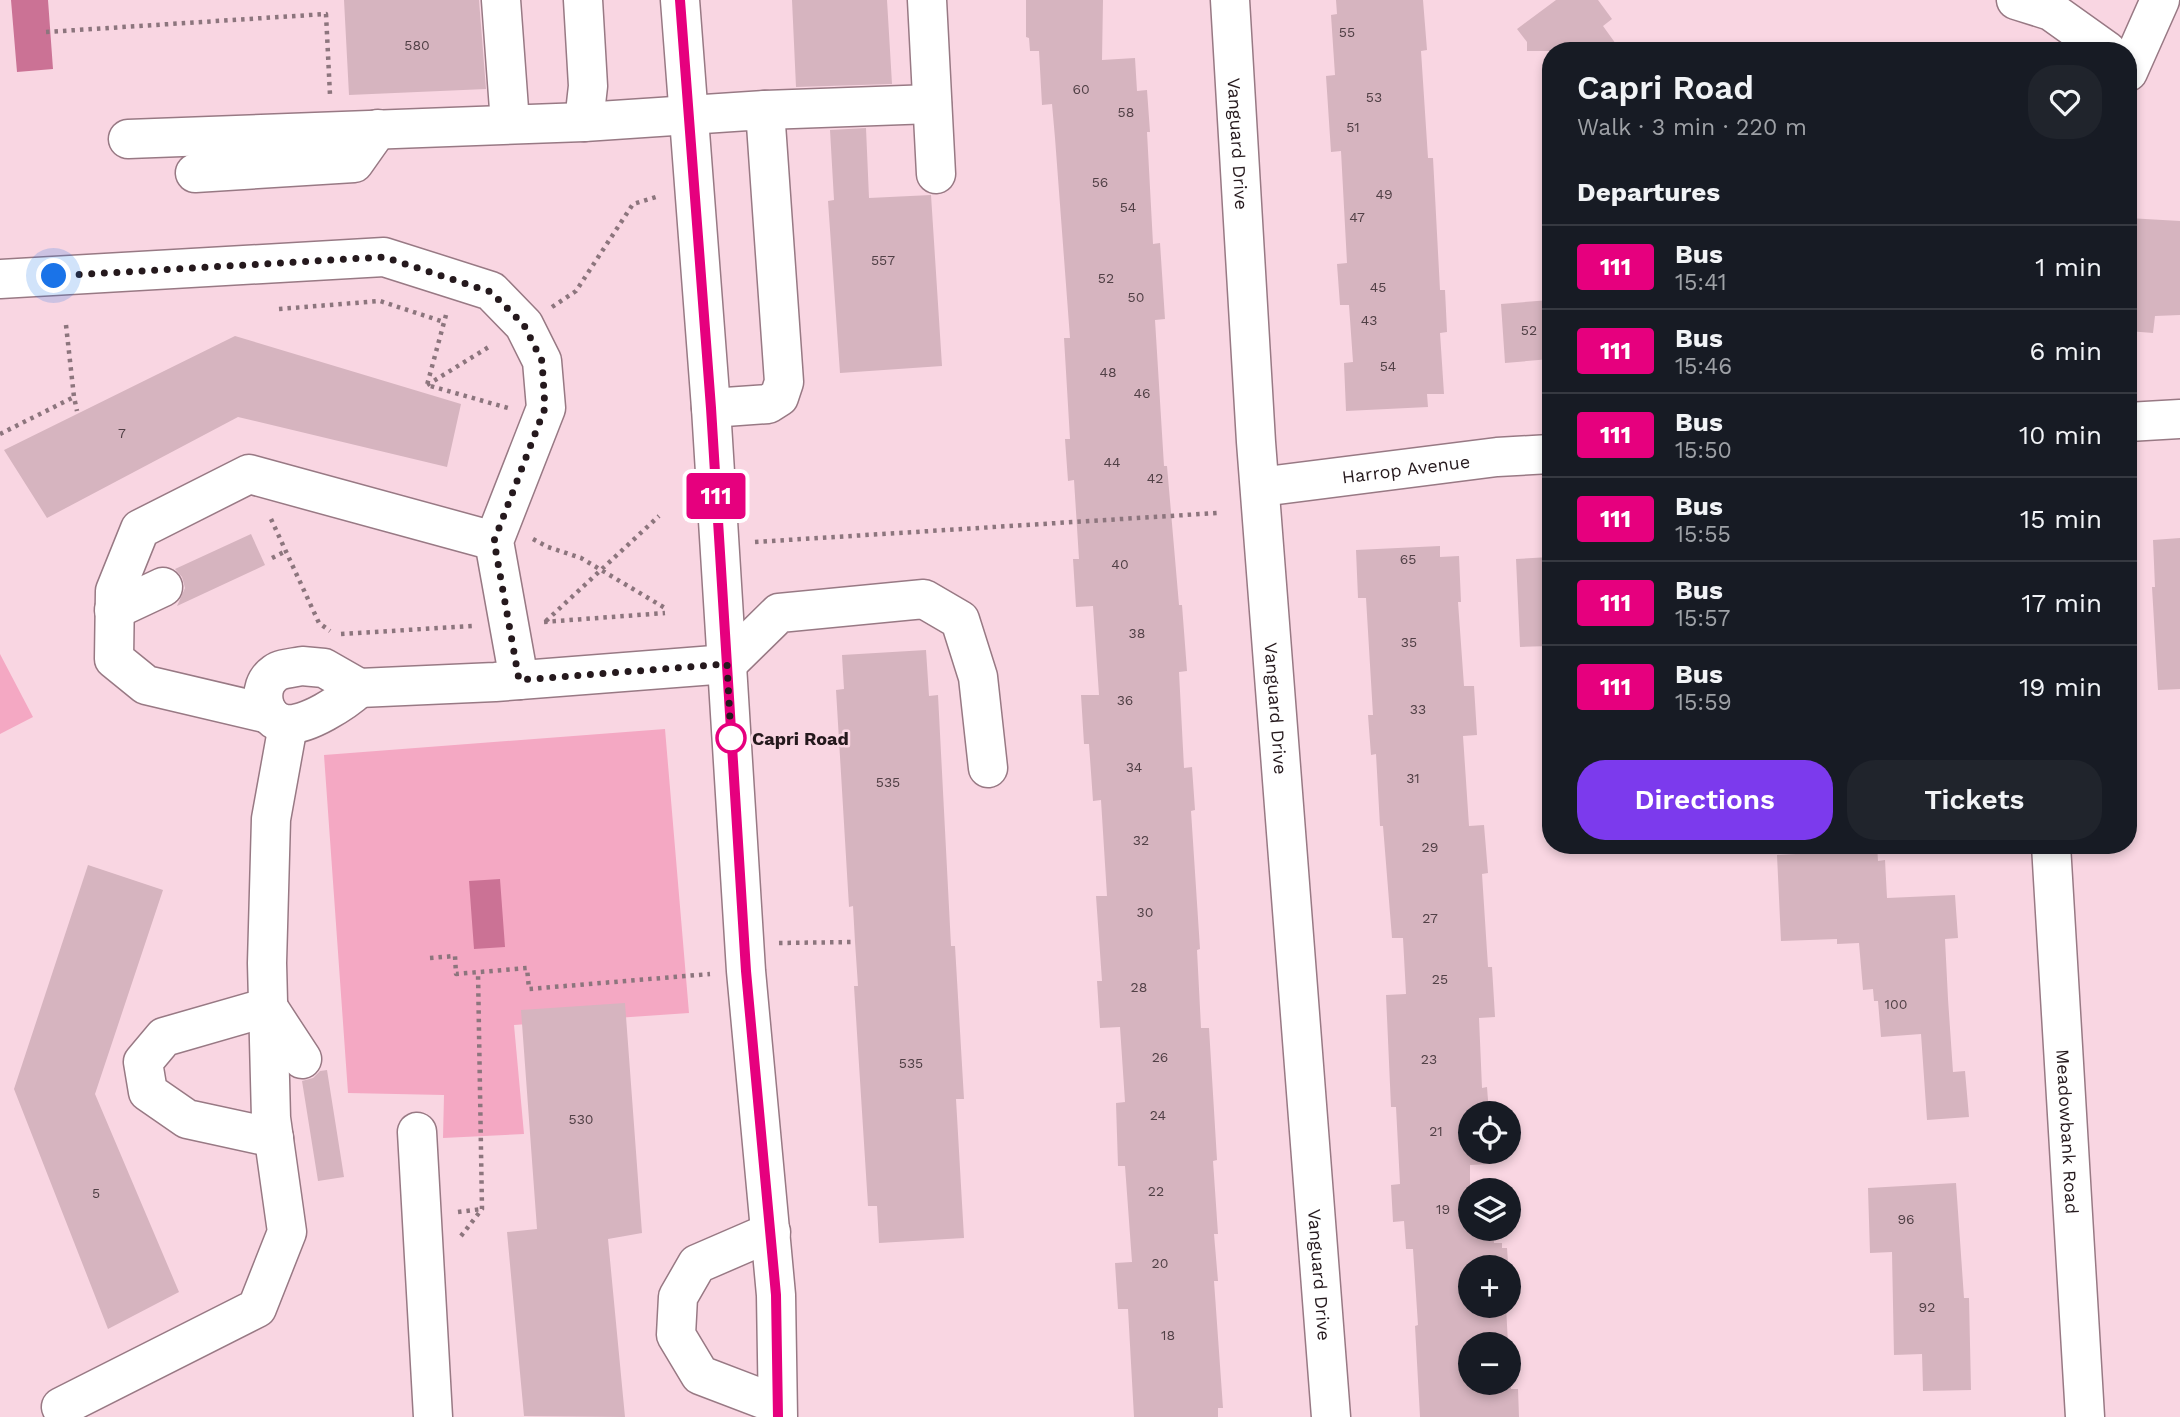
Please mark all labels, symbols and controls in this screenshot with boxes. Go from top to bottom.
house number: 55 [1339,24,1355,40]
house number: 580 [404,37,430,53]
button: heart [2028,65,2102,139]
text: Capri Road [1577,68,1754,107]
street label: Vanguard Drive [1224,77,1253,210]
house number: 60 [1072,81,1090,97]
house number: 53 [1366,89,1382,105]
house number: 58 [1118,104,1134,120]
text: Walk · 3 min · 220 m [1577,114,1807,141]
house number: 51 [1346,119,1360,135]
house number: 56 [1092,174,1108,190]
text: Departures [1577,177,1720,207]
house number: 49 [1375,186,1393,202]
house number: 54 [1120,199,1136,215]
house number: 47 [1349,209,1365,225]
text: Bus [1675,239,1723,269]
house number: 557 [871,252,895,268]
text: 1 min [2035,252,2102,282]
text: 111 [1600,253,1631,281]
your location [36,258,71,293]
text: 15:41 [1675,269,1727,296]
house number: 52 [1098,270,1114,286]
house number: 45 [1370,279,1386,295]
house number: 50 [1128,289,1144,305]
house number: 43 [1361,312,1377,328]
house number: 52 [1521,322,1537,338]
text: Bus [1675,323,1723,353]
text: 6 min [2030,336,2102,366]
text: 111 [1600,337,1631,365]
text: 15:46 [1675,353,1732,380]
house number: 54 [1380,358,1396,374]
house number: 48 [1099,364,1117,380]
house number: 46 [1133,385,1151,401]
text: Bus [1675,407,1723,437]
text: 10 min [2019,420,2102,450]
text: 111 [1600,421,1631,449]
house number: 7 [118,425,126,441]
text: 15:50 [1675,437,1732,464]
street label: Harrop Avenue [1341,450,1471,487]
house number: 44 [1103,454,1121,470]
house number: 42 [1147,470,1163,486]
line badge: 111 [676,473,756,519]
text: 111 [700,482,732,510]
text: Bus [1675,491,1723,521]
text: 15 min [2020,504,2102,534]
text: 111 [1600,505,1631,533]
text: 15:55 [1675,521,1731,548]
house number: 65 [1400,551,1416,567]
house number: 40 [1111,556,1129,572]
text: Bus [1675,575,1723,605]
text: 17 min [2021,588,2102,618]
text: 111 [1600,589,1631,617]
text: 15:57 [1675,605,1730,632]
house number: 38 [1129,625,1145,641]
house number: 35 [1401,634,1417,650]
street label: Vanguard Drive [1261,642,1292,775]
text: Bus [1675,659,1723,689]
text: 19 min [2019,672,2102,702]
text: 111 [1600,673,1631,701]
text: 15:59 [1675,689,1732,716]
house number: 36 [1117,692,1133,708]
house number: 33 [1410,701,1426,717]
marker: Capri Road [716,723,746,753]
place label: Capri Road [752,728,849,749]
house number: 34 [1126,759,1142,775]
button: Directions [1577,760,1833,840]
button: Tickets [1847,760,2102,840]
house number: 31 [1406,770,1420,786]
house number: 535 [876,774,900,790]
house number: 32 [1133,832,1149,848]
house number: 29 [1422,839,1438,855]
house number: 30 [1137,904,1153,920]
house number: 27 [1422,910,1438,926]
house number: 25 [1432,971,1448,987]
house number: 28 [1131,979,1147,995]
house number: 100 [1885,996,1907,1012]
street label: Meadowbank Road [2053,1048,2083,1215]
house number: 26 [1152,1049,1168,1065]
house number: 23 [1421,1051,1437,1067]
house number: 535 [899,1055,923,1071]
map controls [1458,1101,1521,1395]
button: locate [1458,1101,1521,1164]
house number: 24 [1150,1107,1166,1123]
house number: 530 [568,1111,594,1127]
house number: 21 [1429,1123,1443,1139]
button: layers [1458,1178,1521,1241]
house number: 22 [1148,1183,1164,1199]
house number: 5 [92,1185,100,1201]
house number: 19 [1436,1201,1450,1217]
street label: Vanguard Drive [1305,1208,1336,1341]
house number: 96 [1897,1211,1915,1227]
house number: 20 [1152,1255,1168,1271]
button: + [1458,1255,1521,1318]
house number: 92 [1919,1299,1935,1315]
house number: 18 [1161,1327,1175,1343]
button: − [1458,1332,1521,1395]

